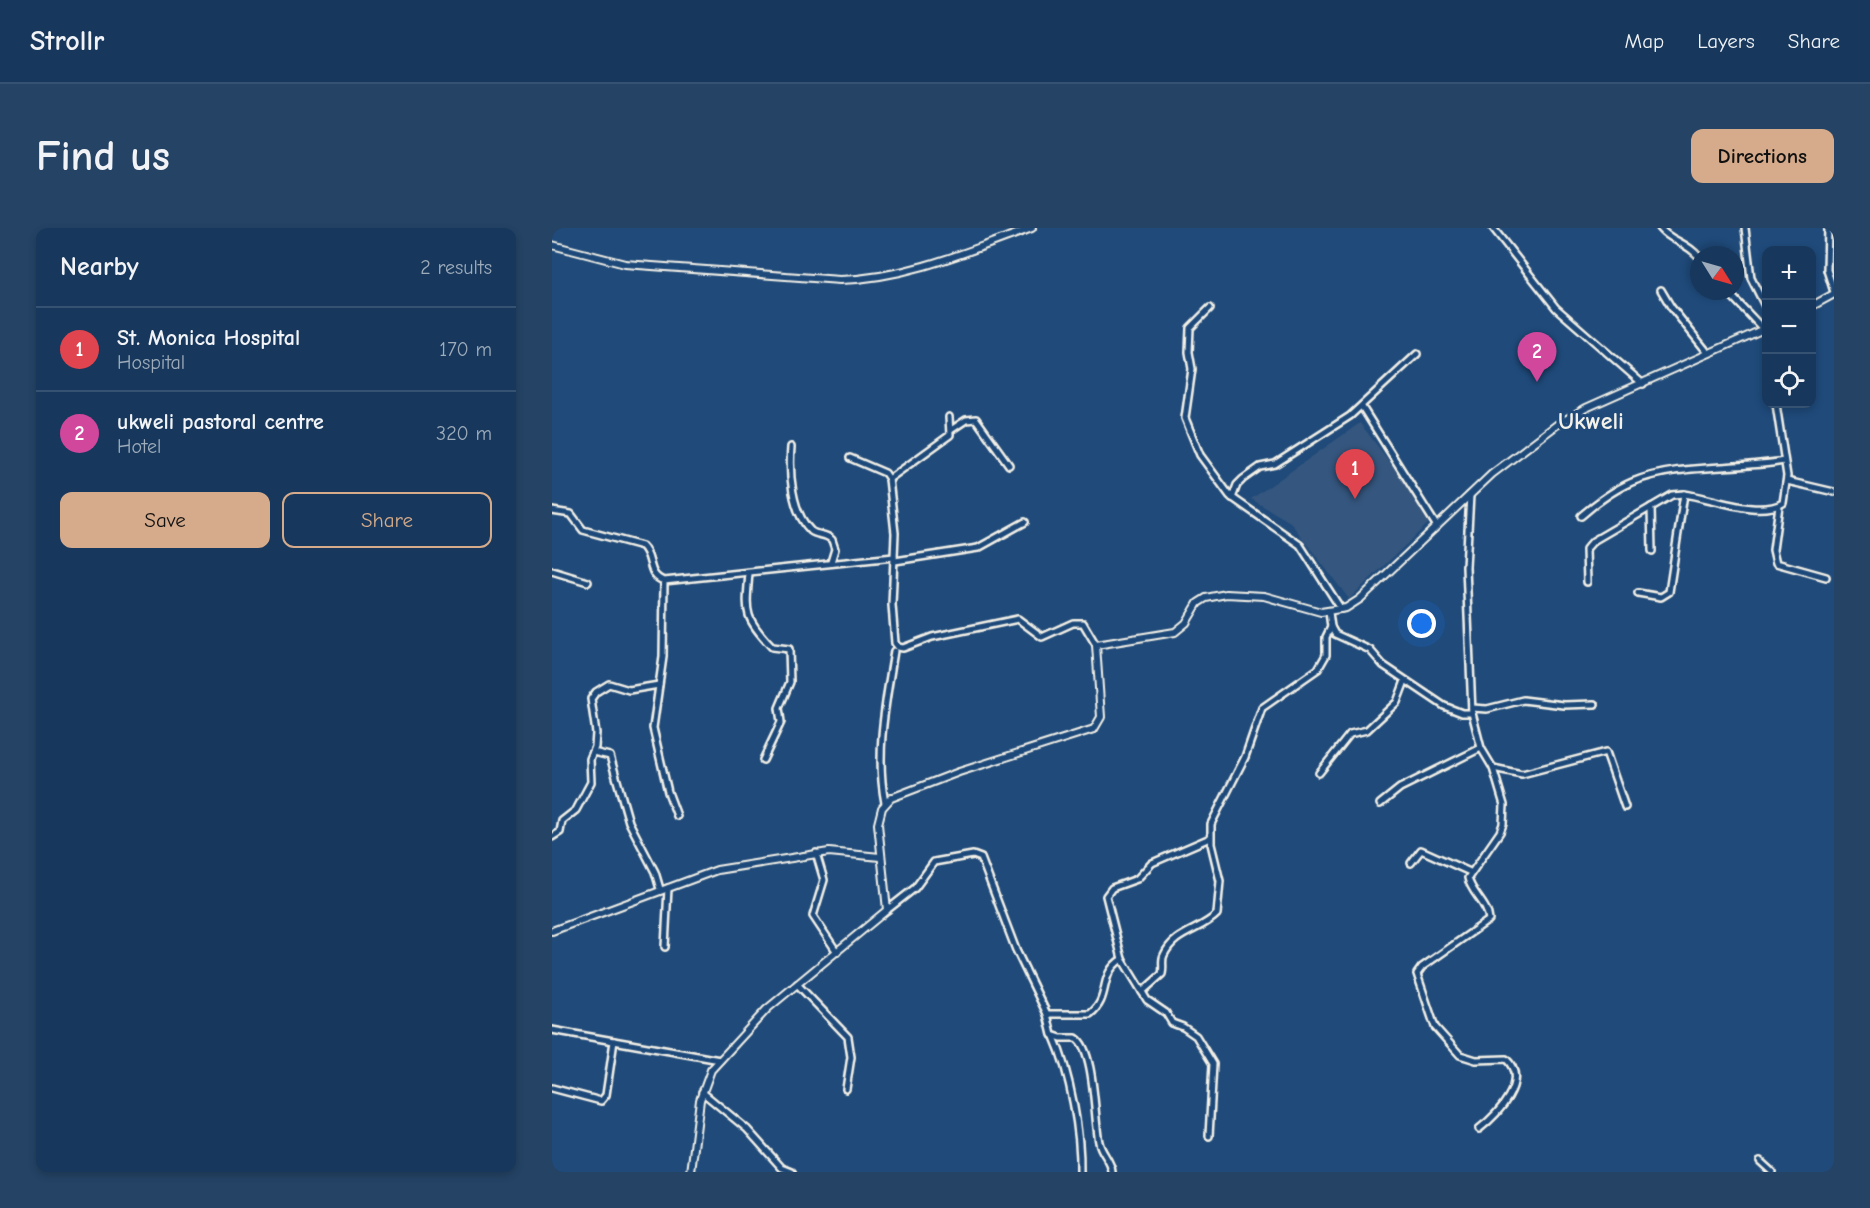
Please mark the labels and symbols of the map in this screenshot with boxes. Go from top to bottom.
north arrow [1690,246,1744,300]
pin: 2 [1518,332,1556,382]
district label: Ukweli [1558,407,1624,435]
pin: 1 [1336,450,1374,499]
your location [1407,609,1436,638]

